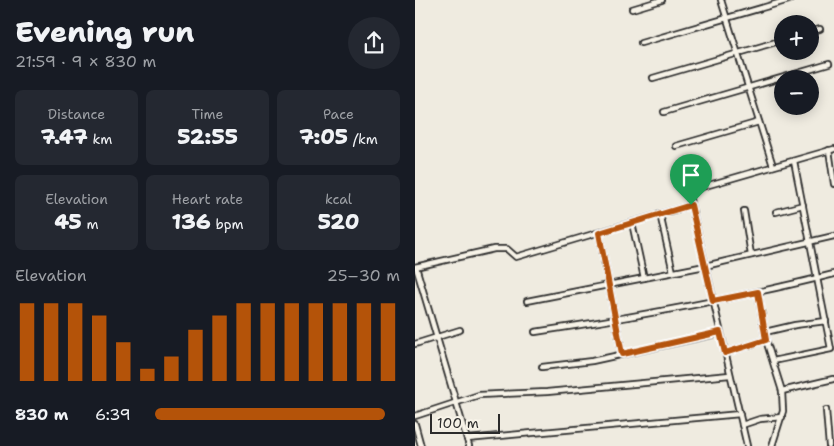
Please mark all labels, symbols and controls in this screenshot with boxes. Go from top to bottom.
text: Evening run [15,13,194,51]
map controls [774,15,819,115]
button: + [774,15,819,60]
button: share [348,17,400,69]
text: 21:59 · 9 × 830 m [15,51,156,72]
button: − [774,70,819,115]
text: Distance [48,105,105,123]
text: Time [191,105,224,123]
text: Pace [323,105,354,123]
text: 7.47 [41,123,88,151]
text: 52:55 [177,123,238,151]
text: 7:05 [299,123,348,151]
text: km [88,130,112,148]
text: /km [348,130,378,148]
pin [670,154,712,205]
icon: arrive [677,161,705,189]
text: Elevation [45,190,108,208]
text: Heart rate [172,190,243,208]
text: kcal [325,190,352,208]
text: 45 [54,208,82,236]
text: 136 [171,208,211,236]
text: 520 [318,208,359,236]
text: m [82,215,99,233]
text: bpm [211,215,244,233]
text: Elevation [15,265,87,286]
text: 25–30 m [327,265,400,286]
text: 830 m [15,404,68,425]
text: 6:39 [95,404,131,425]
scale bar [430,411,500,434]
text: 100 m [437,414,479,432]

